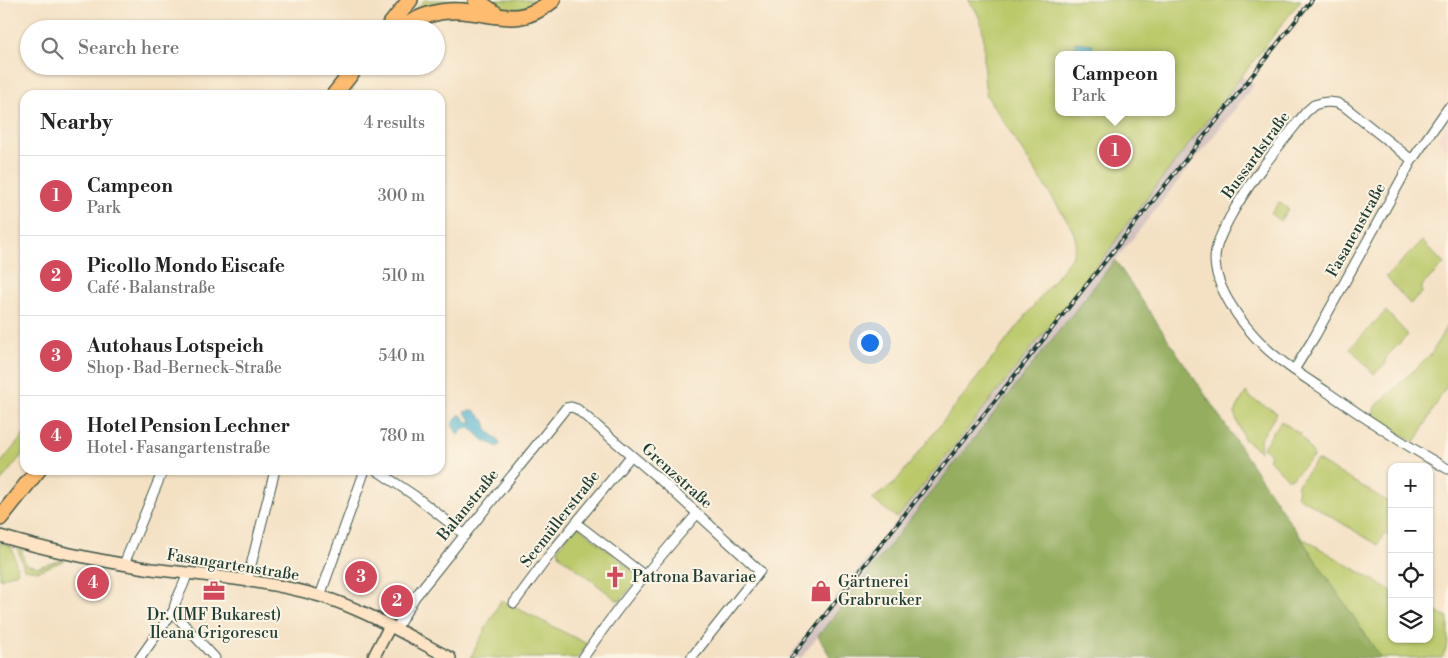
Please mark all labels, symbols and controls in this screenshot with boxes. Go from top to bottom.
search box [20,20,445,75]
icon: search [38,34,66,62]
text: Search here [78,36,179,60]
popup [1055,51,1175,116]
text: Campeon [1072,62,1158,86]
text: Park [1072,86,1105,106]
street label: Bussardstraße [1217,107,1294,203]
text: Nearby [40,110,113,136]
text: 4 results [364,113,425,133]
pin: 1 [1099,132,1131,170]
text: Campeon [87,174,173,198]
street label: Fasanenstraße [1322,179,1390,281]
text: 1 [52,186,60,206]
text: 300 m [378,186,425,206]
text: Park [87,198,120,218]
text: Picollo Mondo Eiscafe [87,254,285,278]
text: 2 [51,266,61,286]
text: 510 m [382,266,425,286]
text: Café · Balanstraße [87,278,215,298]
your location [857,330,883,356]
text: Autohaus Lotspeich [87,334,264,358]
text: 3 [51,346,61,366]
text: 540 m [378,346,425,366]
text: Shop · Bad-Berneck-Straße [87,358,282,378]
text: Hotel Pension Lechner [87,414,290,438]
text: 4 [51,426,61,446]
text: 780 m [380,426,425,446]
text: Hotel · Fasangartenstraße [87,438,270,458]
street label: Grenzstraße [637,439,717,513]
map controls [1388,463,1433,643]
button: + [1388,463,1433,508]
street label: Balanstraße [432,465,503,546]
street label: Seemüllerstraße [516,466,604,572]
button: − [1388,508,1433,553]
street label: Fasangartenstraße [165,545,301,585]
button: locate [1388,553,1433,598]
pin: 3 [345,558,377,596]
pin: 4 [77,564,109,602]
church icon: Patrona Bavariae [602,564,628,590]
place label: Patrona Bavariae [632,567,756,587]
place label: Gärtnerei Grabrucker [838,572,922,610]
office icon: Dr. (IMF Bukarest) Ileana Grigorescu [201,578,227,604]
shop icon: Gärtnerei Grabrucker [808,578,834,604]
pin: 2 [381,582,413,620]
button: layers [1388,598,1433,643]
place label: Dr. (IMF Bukarest) Ileana Grigorescu [147,605,281,643]

